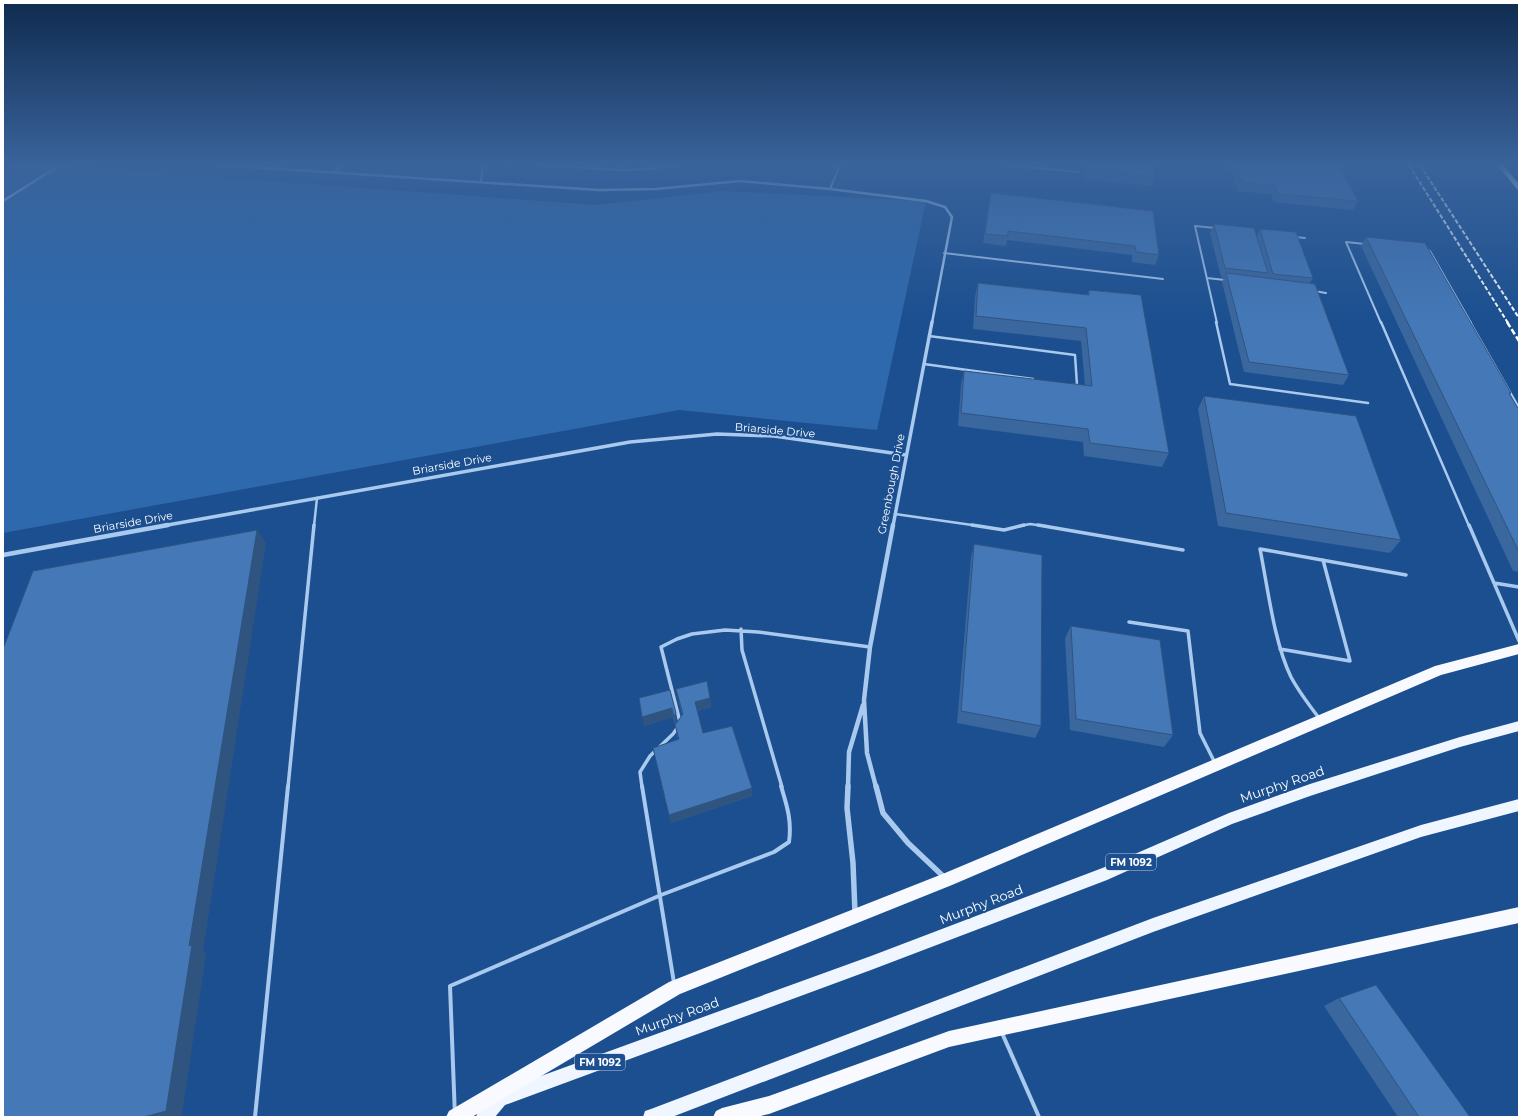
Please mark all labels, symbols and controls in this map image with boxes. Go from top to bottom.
street label: Briarside Drive [734,420,816,441]
street label: Greenbough Drive [874,432,908,535]
street label: Briarside Drive [411,450,493,478]
street label: Briarside Drive [92,508,174,536]
street label: Murphy Road [1238,762,1326,806]
road number: FM 1092 [1106,854,1156,870]
street label: Murphy Road [937,881,1025,927]
street label: Murphy Road [633,993,721,1039]
road number: FM 1092 [575,1054,625,1070]

